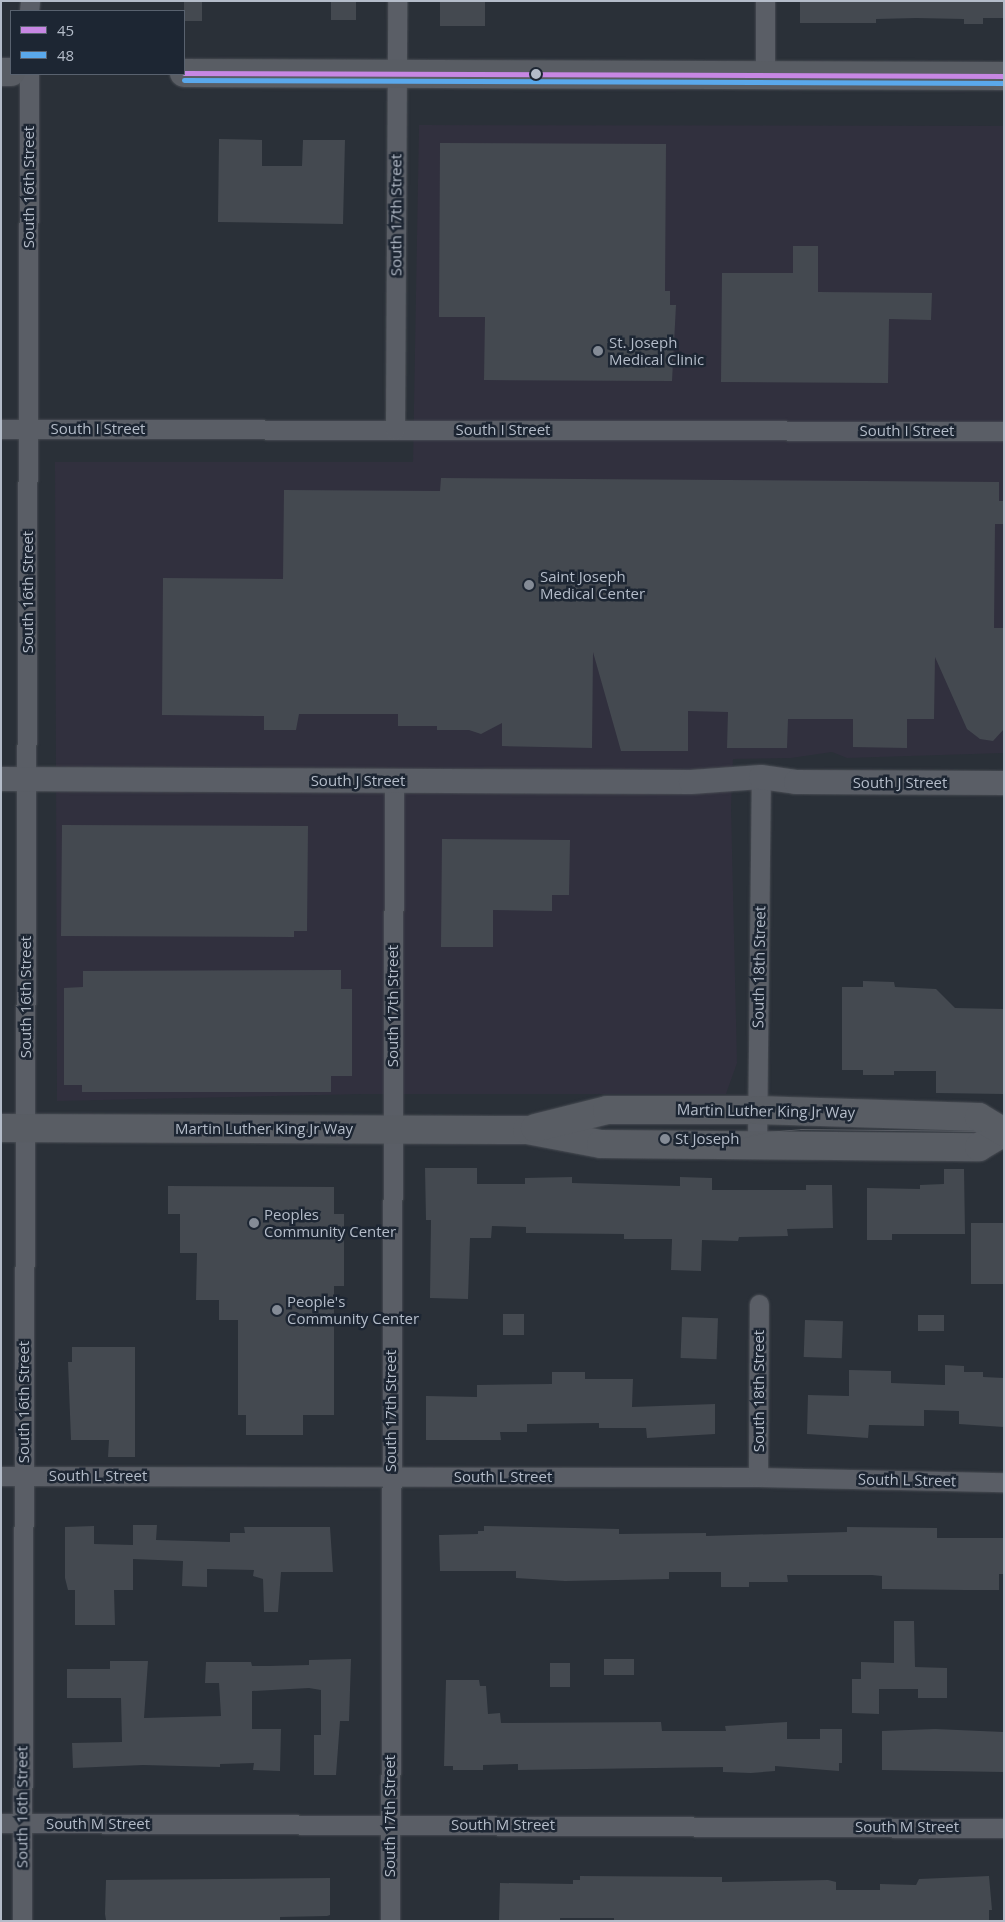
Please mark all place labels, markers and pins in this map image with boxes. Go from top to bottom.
unlabelled marker [531,69,541,79]
place label: St. Joseph Medical Clinic [609,333,704,368]
marker: St. Joseph Medical Clinic [591,344,605,358]
place label: Saint Joseph Medical Center [540,567,645,602]
marker: Saint Joseph Medical Center [522,578,536,592]
place label: St Joseph [675,1130,739,1148]
marker: St Joseph [659,1133,671,1145]
place label: Peoples Community Center [264,1205,396,1240]
marker: Peoples Community Center [248,1217,260,1229]
place label: People's Community Center [287,1292,419,1327]
marker: People's Community Center [271,1304,283,1316]

